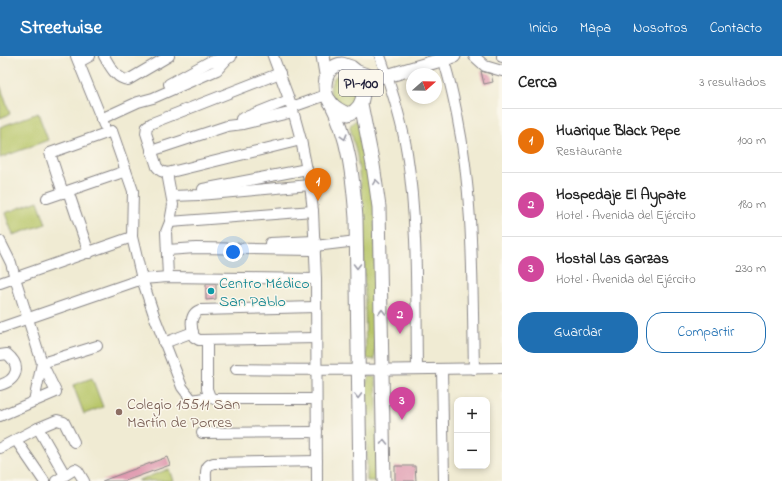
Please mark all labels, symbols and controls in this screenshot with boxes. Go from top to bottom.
text: Streetwise [20,15,102,42]
text: Inicio [529,18,558,39]
text: Mapa [580,18,611,39]
text: Nosotros [633,18,688,39]
text: Contacto [710,18,762,39]
north arrow [406,68,442,104]
road number: PI-100 [339,70,383,96]
text: Cerca [518,70,557,95]
text: 3 resultados [699,73,766,92]
text: Huarique Black Pepe [556,120,680,142]
text: 1 [529,131,533,150]
text: 100 m [737,131,766,150]
one-way arrow [339,134,348,141]
text: Restaurante [556,142,622,161]
pin: 1 [305,168,331,201]
one-way arrow [372,179,381,185]
text: Hospedaje El Aypate [556,184,686,206]
text: 2 [528,195,534,214]
text: 180 m [738,195,766,214]
text: Hotel · Avenida del Ejército [556,206,696,225]
your location [223,242,243,262]
text: Hostal Las Garzas [556,248,669,270]
text: 3 [528,259,534,278]
text: 230 m [735,259,766,278]
one-way arrow [353,263,361,269]
text: Hotel · Avenida del Ejército [556,270,696,289]
place label: Centro Médico San Pablo [219,272,310,314]
marker: Centro Médico San Pablo [206,286,216,296]
pin: 2 [387,301,413,334]
one-way arrow [377,309,386,315]
button: Guardar [518,312,638,353]
button: Compartir [646,312,766,353]
pin: 3 [389,387,415,420]
place label: Colegio 15511 San Martín de Porres [127,393,240,435]
one-way arrow [354,393,362,399]
map controls [454,397,490,469]
button: + [454,397,490,433]
marker: Colegio 15511 San Martín de Porres [114,407,124,417]
button: − [454,433,490,469]
one-way arrow [380,439,388,445]

